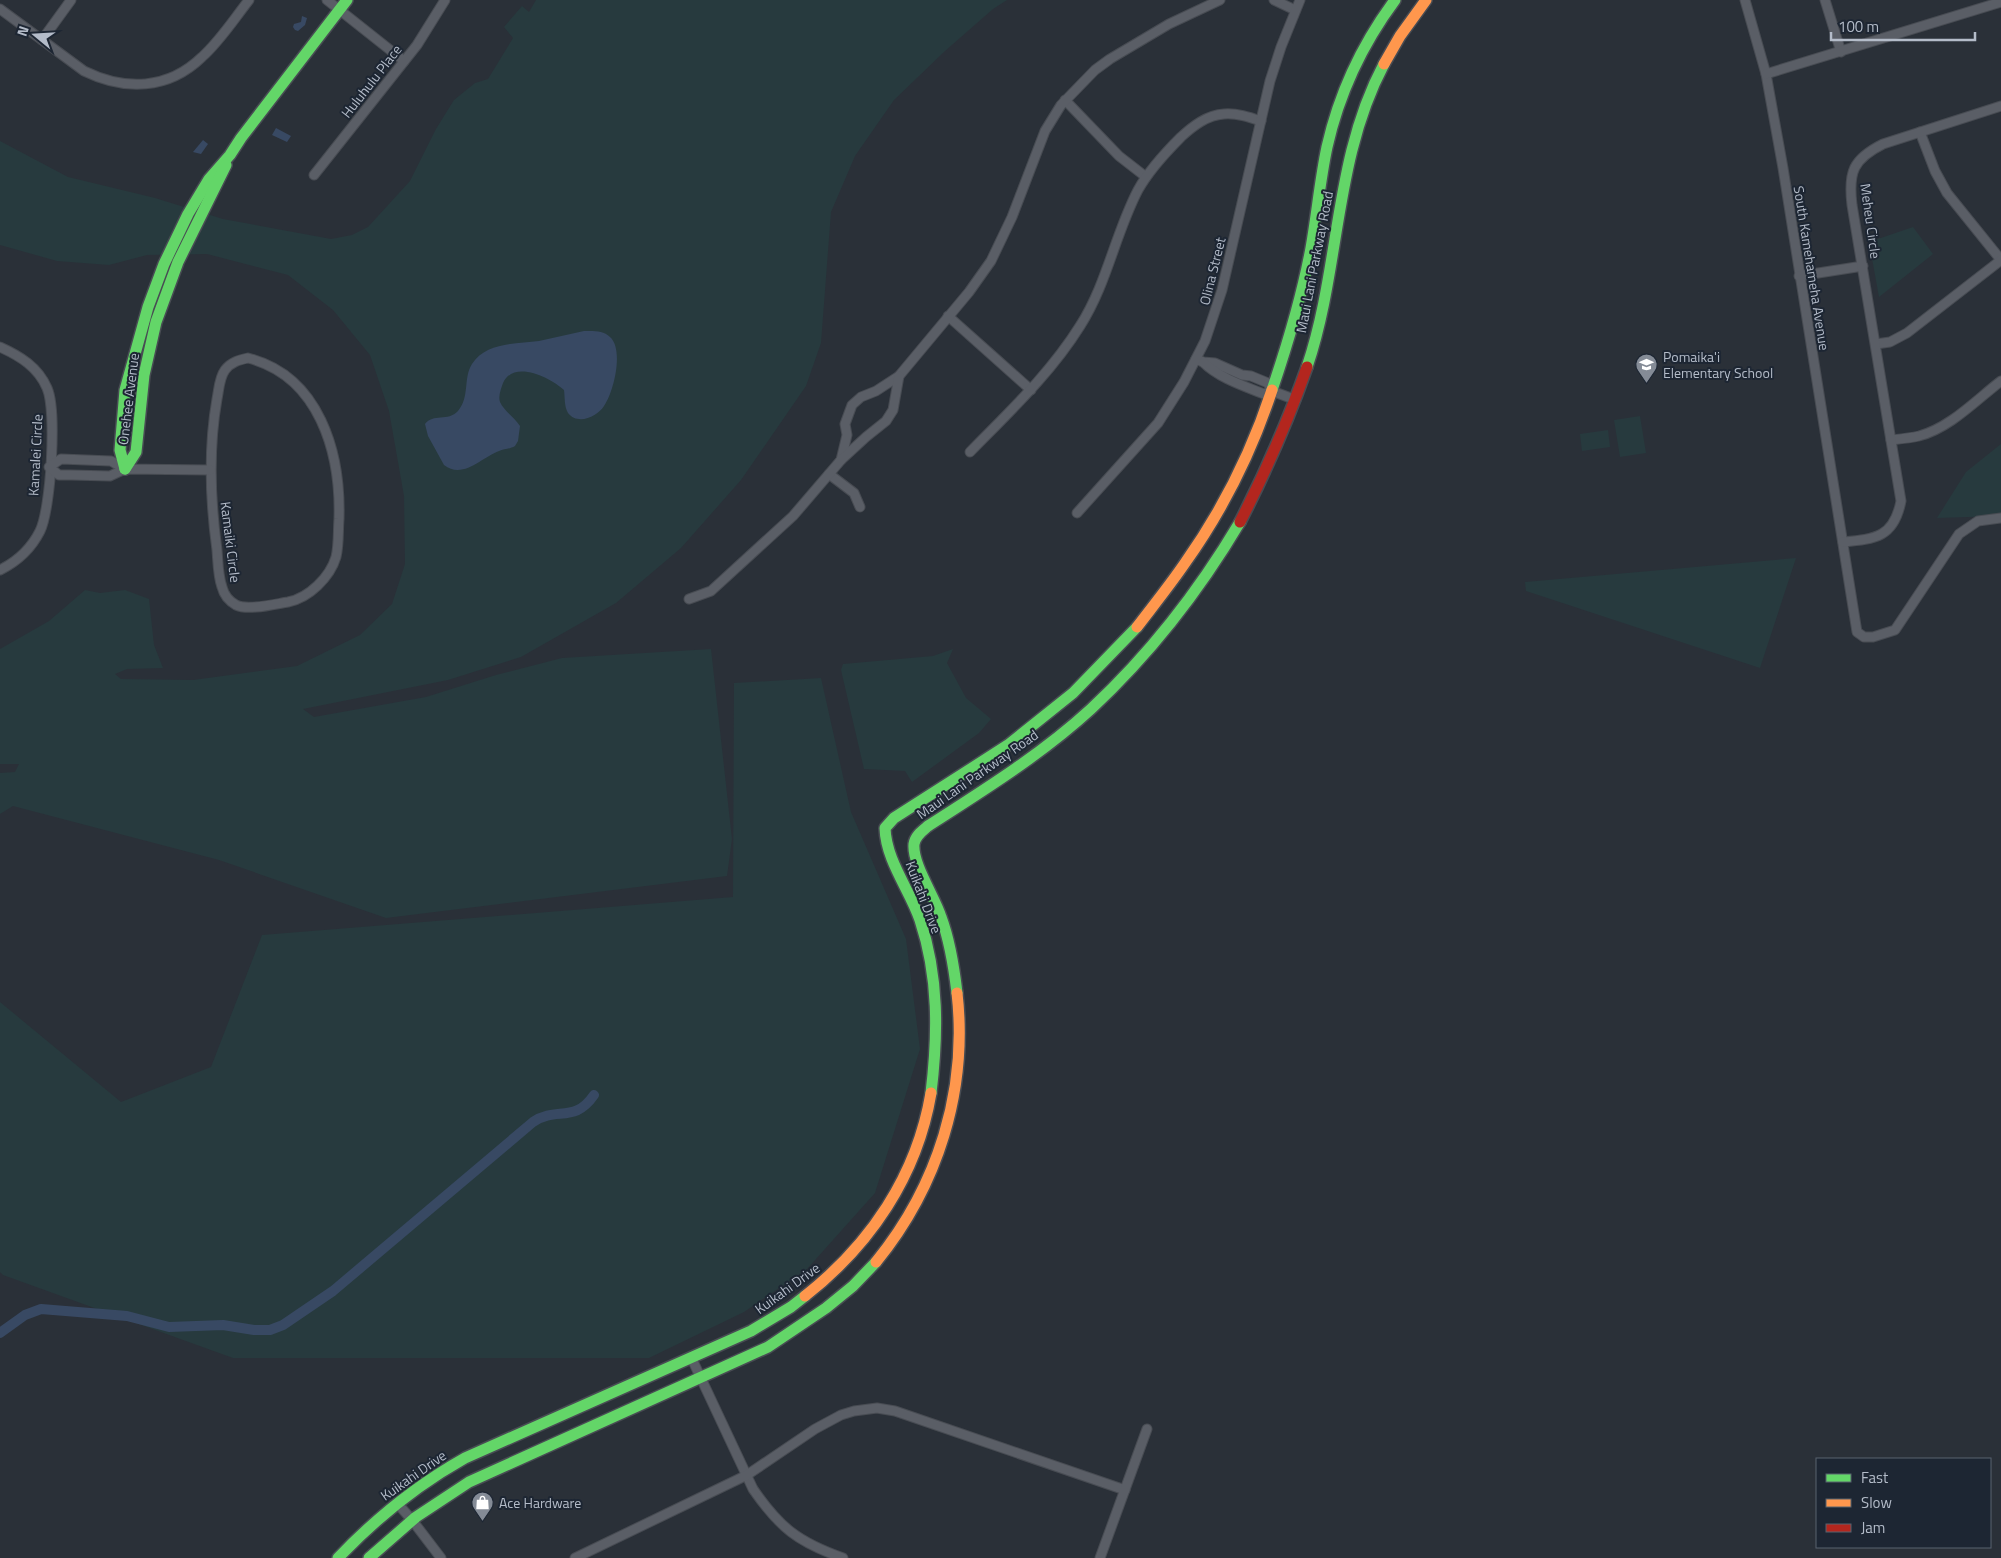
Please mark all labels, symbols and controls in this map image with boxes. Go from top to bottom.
north arrow [10,10,60,60]
scale bar [1831,10,1975,42]
text: 100 m [1838,15,1879,38]
text: N [11,23,34,39]
street label: Huluhulu Place [336,40,406,122]
street label: Meheu Circle [1855,182,1887,260]
street label: South Kamehameha Avenue [1789,184,1835,352]
street label: Maui Lani Parkway Road [1290,189,1338,335]
street label: Olina Street [1193,235,1231,307]
place label: Pomaika'i Elementary School [1663,346,1773,383]
street label: Onehee Avenue [112,352,144,446]
school or university icon: Pomaika'i Elementary School [1635,352,1659,383]
street label: Kamalei Circle [22,414,48,496]
street label: Kamaiki Circle [216,500,246,584]
street label: Maui Lani Parkway Road [912,724,1042,824]
street label: Kuikahi Drive [901,858,947,936]
street label: Kuikahi Drive [750,1257,824,1319]
street label: Kuikahi Drive [376,1445,450,1505]
legend [1816,1458,1991,1548]
text: Fast [1861,1466,1889,1489]
shop icon: Ace Hardware [471,1490,495,1521]
text: Slow [1861,1491,1892,1514]
place label: Ace Hardware [499,1492,581,1513]
text: Jam [1861,1516,1885,1539]

